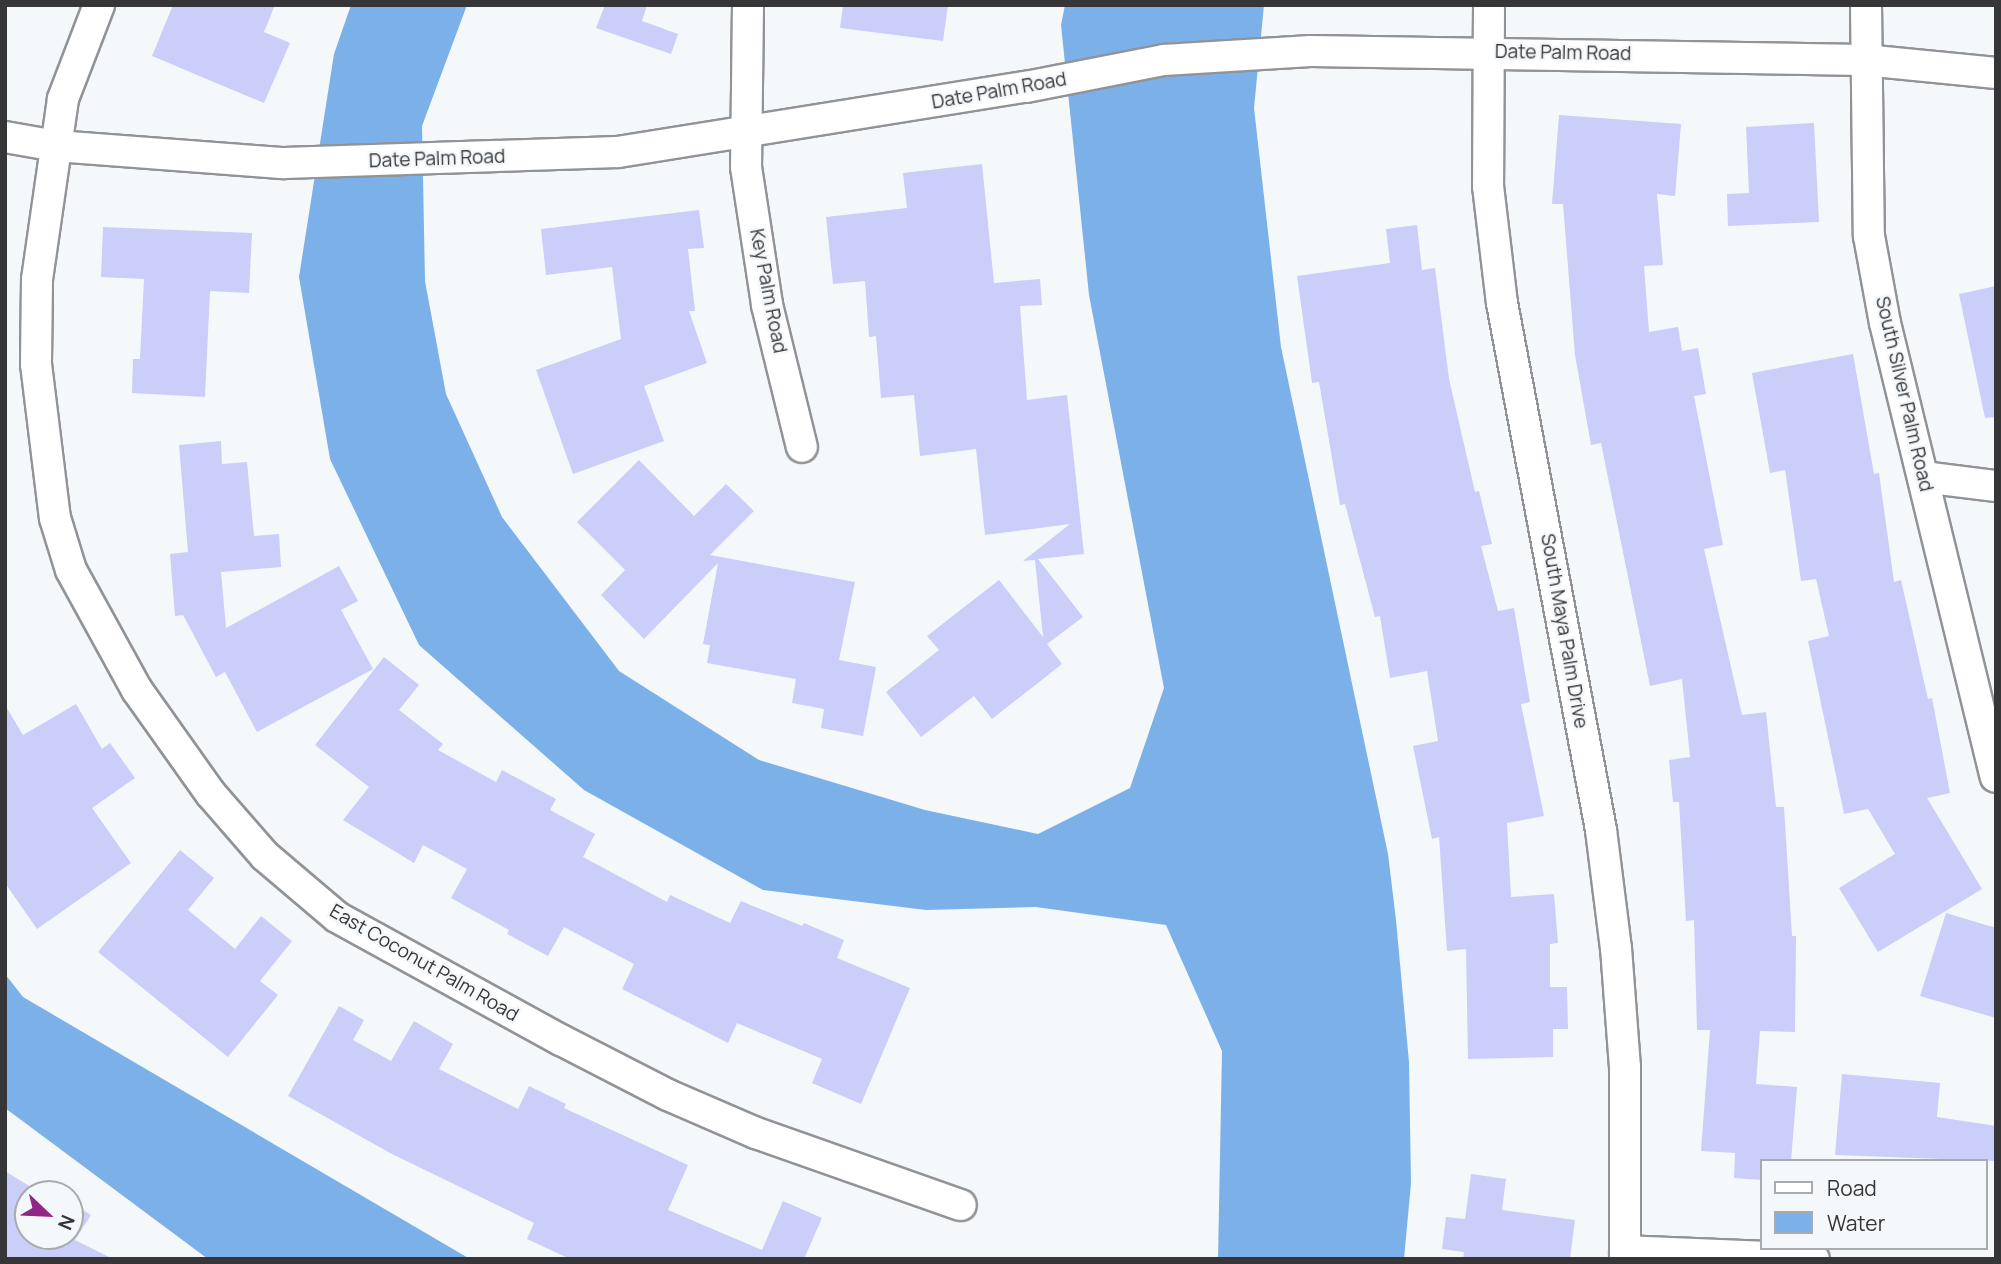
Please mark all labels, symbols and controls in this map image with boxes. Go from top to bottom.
street label: Date Palm Road [1495,40,1631,66]
street label: Date Palm Road [930,68,1068,114]
street label: Date Palm Road [368,145,506,173]
street label: Key Palm Road [745,227,791,355]
street label: South Silver Palm Road [1870,294,1938,494]
street label: South Maya Palm Drive [1536,532,1592,730]
street label: East Coconut Palm Road [326,900,522,1026]
legend [1759,1159,1987,1250]
text: Road [1827,1174,1877,1202]
north arrow [14,1180,84,1250]
text: Water [1827,1209,1885,1237]
text: N [52,1211,81,1234]

